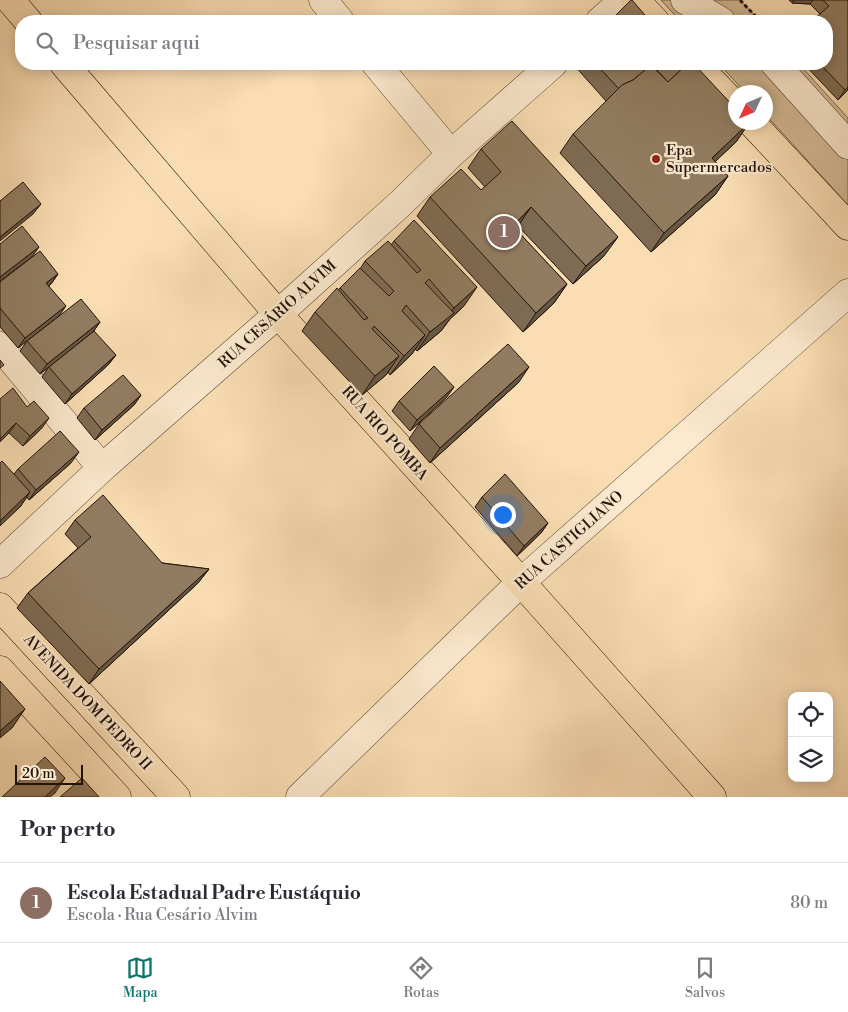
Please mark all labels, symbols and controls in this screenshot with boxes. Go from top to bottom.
search box [15,15,833,70]
icon: search [33,29,61,57]
text: Pesquisar aqui [73,31,200,55]
north arrow [728,85,773,130]
place label: Epa Supermercados [666,141,772,177]
marker: Epa Supermercados [650,153,662,165]
pin: 1 [488,213,520,251]
street label: RUA CESÁRIO ALVIM [214,255,341,372]
street label: RUA RIO POMBA [337,382,432,485]
street label: RUA CASTIGLIANO [511,487,628,594]
your location [490,502,516,528]
street label: AVENIDA DOM PEDRO II [19,630,156,775]
map controls [788,692,833,782]
button: locate [788,692,833,737]
button: layers [788,737,833,782]
scale bar [15,762,82,785]
text: 20 m [22,765,54,783]
text: Por perto [20,817,116,843]
text: Escola Estadual Padre Eustáquio [67,881,361,905]
text: 1 [32,893,40,913]
text: 80 m [790,893,828,913]
text: Escola · Rua Cesário Alvim [67,905,258,925]
tab: Mapa [123,954,158,1002]
tab: Rotas [403,954,439,1002]
tab: Salvos [685,954,725,1002]

